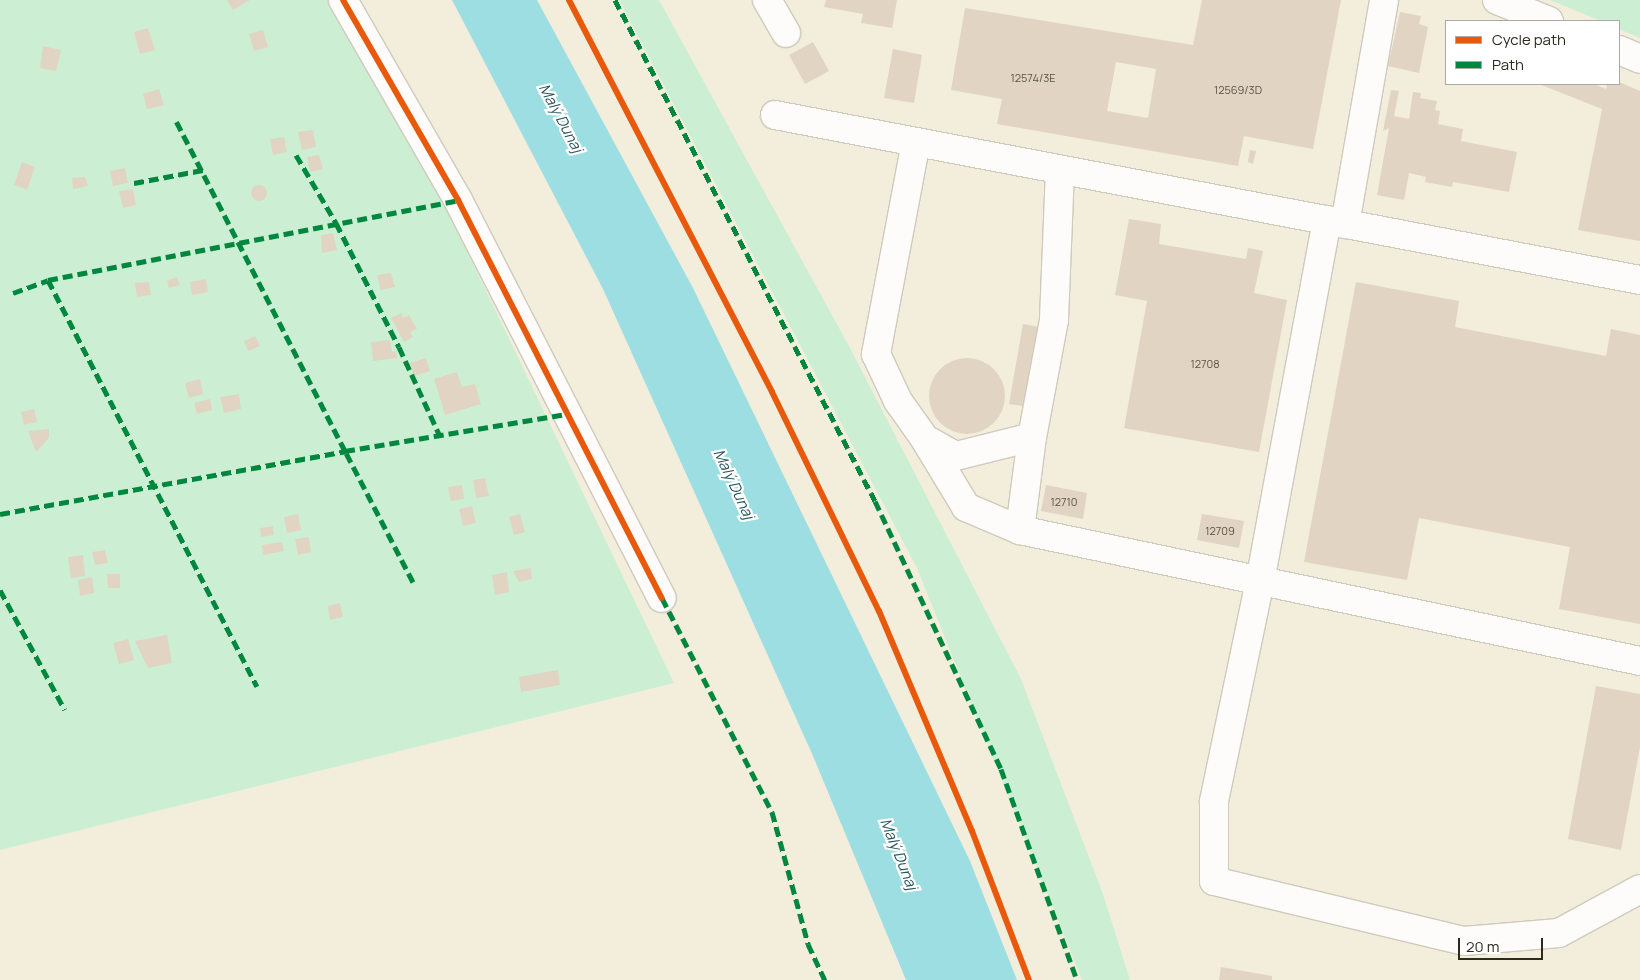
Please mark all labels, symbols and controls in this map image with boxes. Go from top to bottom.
legend [1445,20,1620,85]
text: Cycle path [1492,29,1566,50]
text: Path [1492,54,1524,75]
house number: 12574/3E [1010,71,1056,85]
water label: Malý Dunaj [535,81,587,155]
house number: 12569/3D [1214,83,1262,97]
house number: 12708 [1190,357,1220,371]
water label: Malý Dunaj [710,446,758,522]
house number: 12710 [1050,495,1078,509]
house number: 12709 [1205,524,1235,538]
water label: Malý Dunaj [877,816,921,892]
scale bar [1460,928,1545,960]
text: 20 m [1466,936,1499,957]

